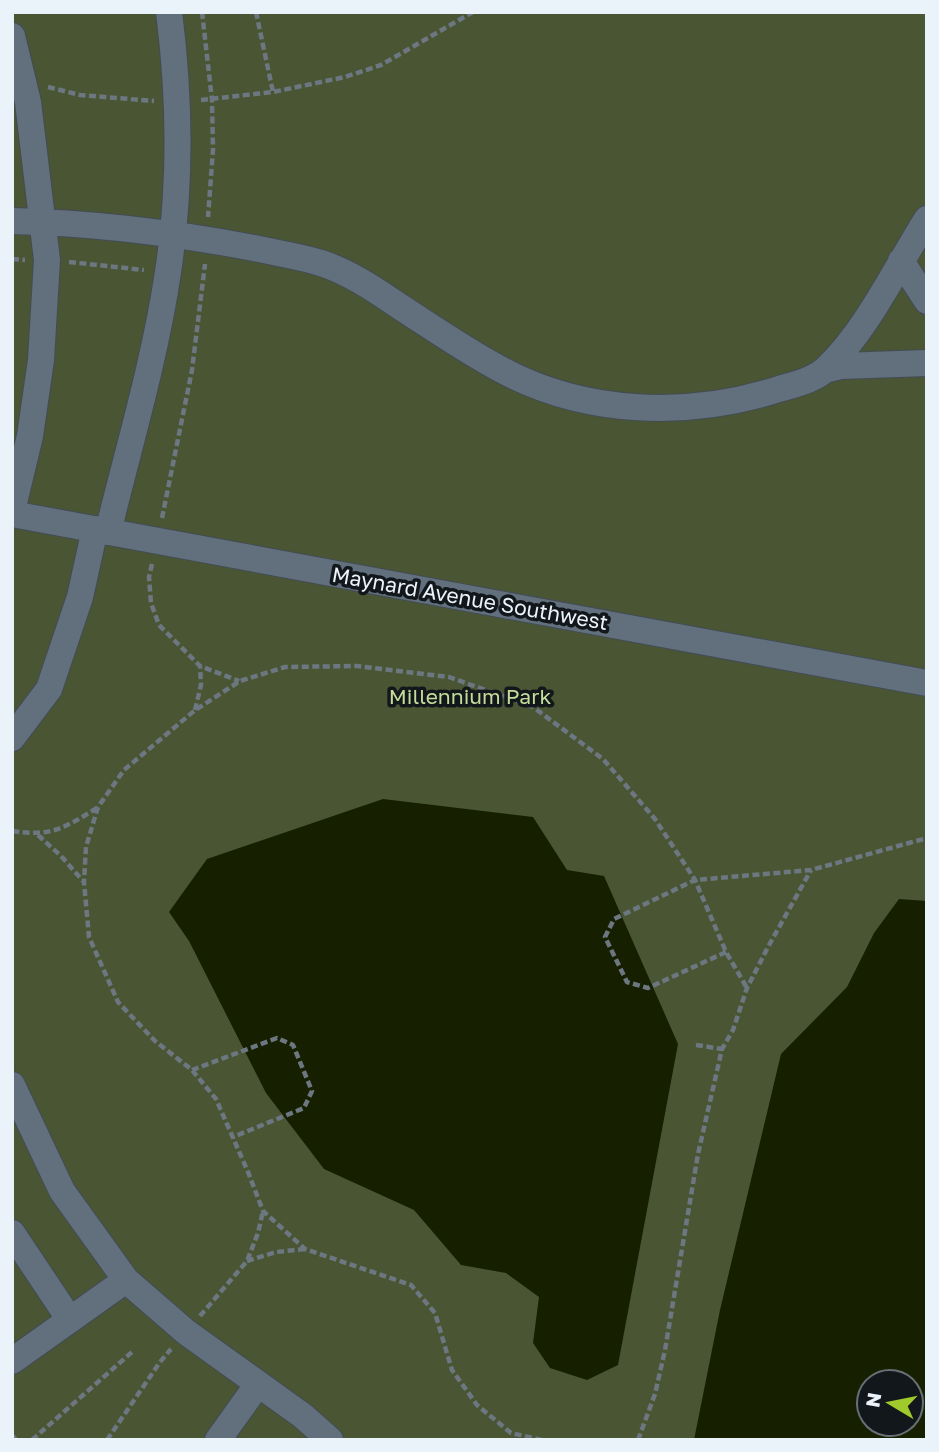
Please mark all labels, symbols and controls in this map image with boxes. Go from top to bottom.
street label: Maynard Avenue Southwest [330,561,610,635]
park label: Millennium Park [389,683,551,709]
north arrow [855,1368,925,1438]
text: N [860,1391,885,1409]

